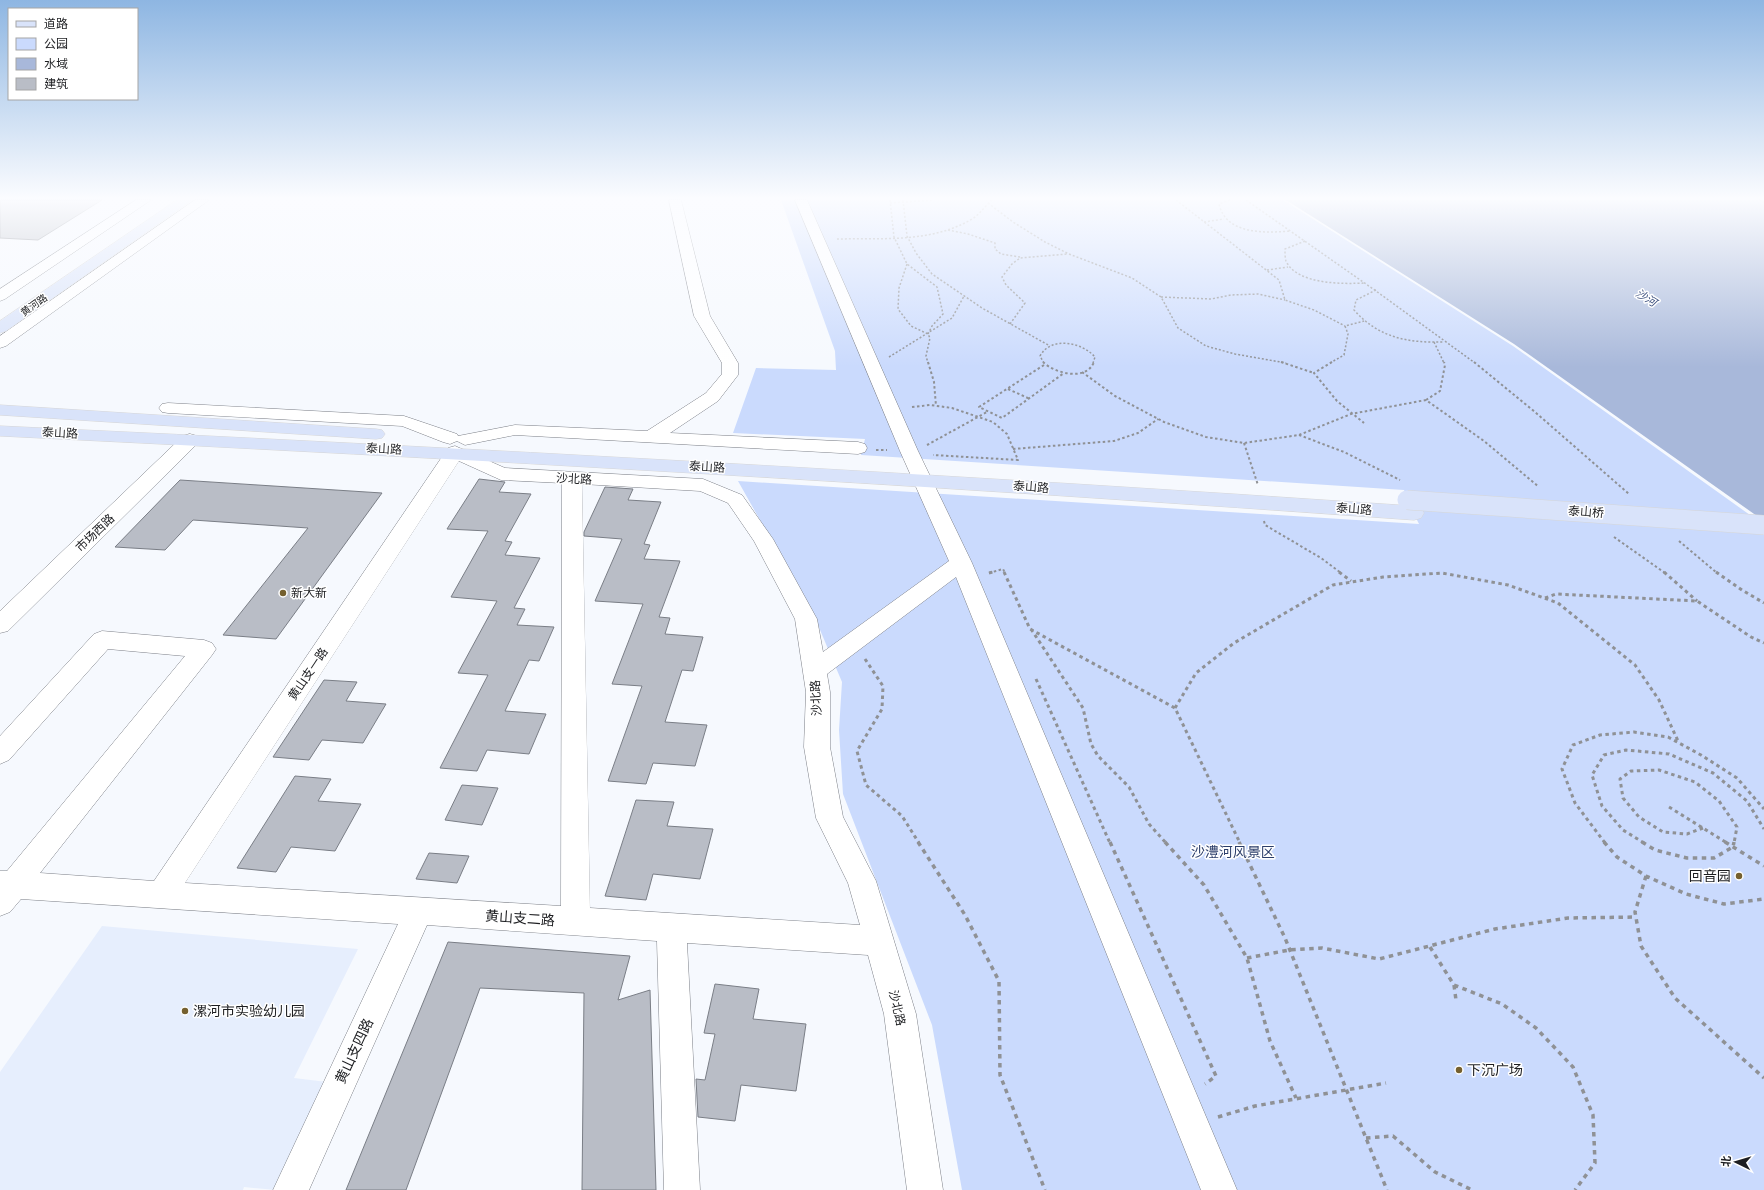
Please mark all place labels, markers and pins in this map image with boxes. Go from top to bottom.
place label: 新大新 [291,586,327,600]
marker: 新大新 [278,588,288,598]
place label: 回音园 [1689,868,1731,884]
marker: 回音园 [1734,871,1744,881]
place label: 漯河市实验幼儿园 [193,1003,305,1019]
marker: 漯河市实验幼儿园 [180,1006,190,1016]
place label: 下沉广场 [1467,1062,1523,1078]
marker: 下沉广场 [1454,1065,1464,1075]

